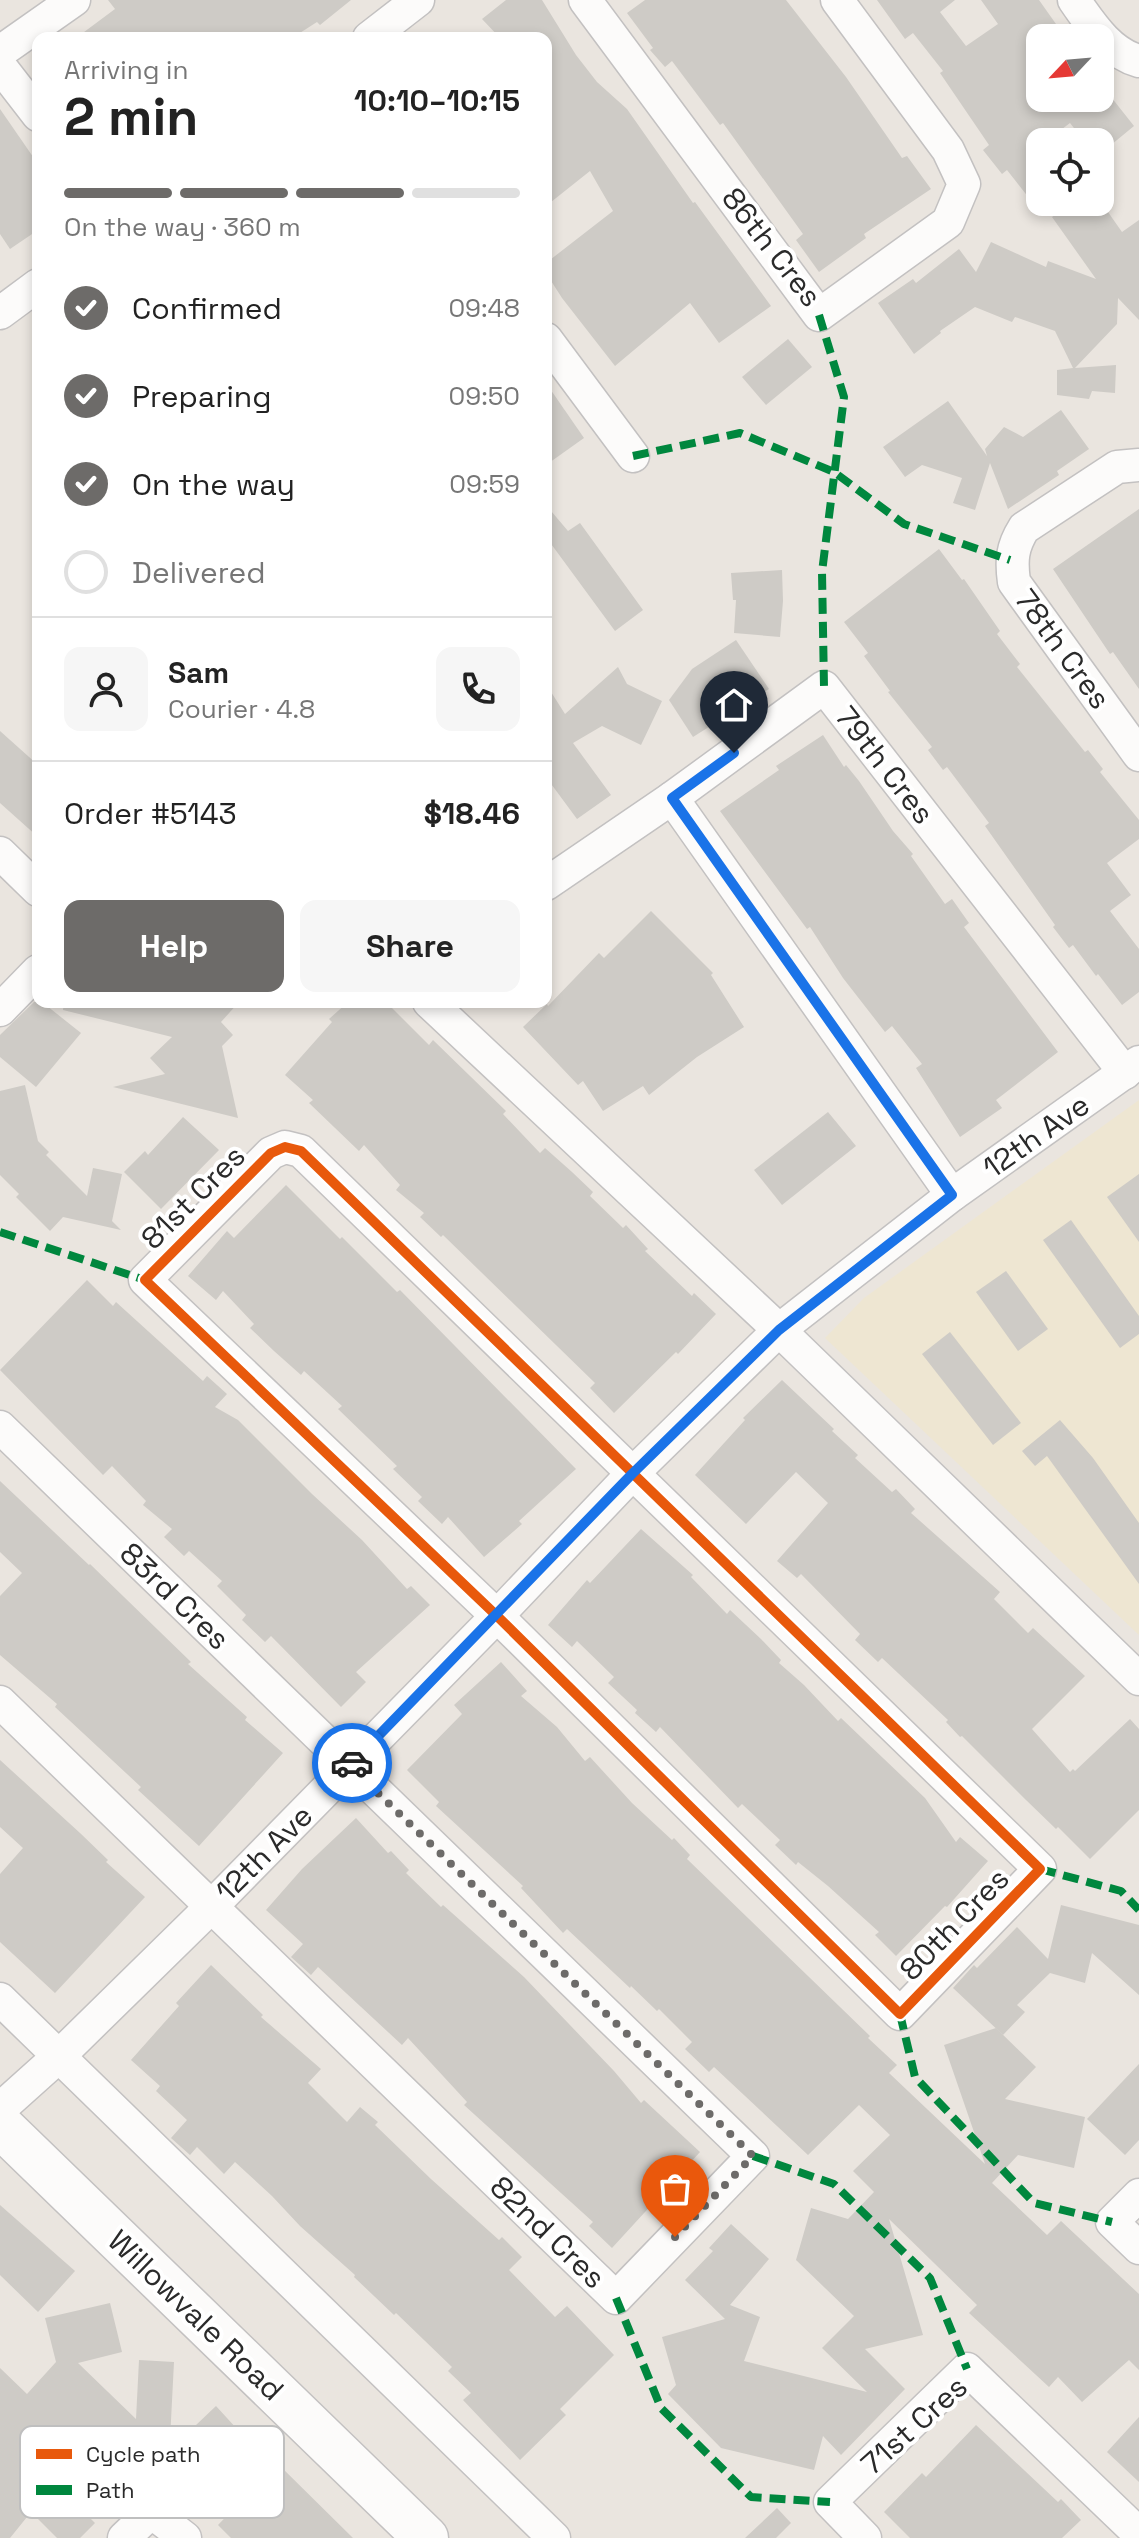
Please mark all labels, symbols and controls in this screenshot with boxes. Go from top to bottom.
north arrow [1026,24,1114,112]
map controls [1026,24,1114,216]
text: Arriving in [64,53,188,87]
text: 10:10–10:15 [354,81,520,120]
text: 2 min [64,84,198,150]
button: locate [1026,128,1114,216]
street label: 86th Cres [713,180,831,314]
text: On the way · 360 m [64,210,301,244]
icon: check [64,286,108,330]
text: Confirmed [132,289,282,328]
text: 09:48 [448,291,520,325]
icon: check [64,374,108,418]
text: Preparing [132,377,271,416]
text: 09:50 [449,379,520,413]
icon: check [64,462,108,506]
text: On the way [132,465,295,504]
text: 09:59 [449,467,520,501]
text: Delivered [132,553,266,592]
street label: 78th Cres [1006,581,1120,717]
button: person [64,647,148,731]
button: phone [436,647,520,731]
text: Sam [168,653,229,692]
pin [700,671,768,753]
icon: home [712,683,756,727]
text: Courier · 4.8 [168,692,315,726]
street label: 79th Cres [827,698,943,832]
text: Order #5143 [64,794,237,833]
text: $18.46 [424,794,520,833]
button: Help [64,900,284,992]
button: Share [300,900,520,992]
street label: 12th Ave [975,1085,1097,1187]
street label: 81st Cres [133,1137,253,1257]
street label: 83rd Cres [112,1534,238,1658]
courier [312,1723,392,1803]
icon: car [330,1741,374,1785]
street label: 12th Ave [207,1796,321,1910]
street label: 80th Cres [891,1860,1017,1988]
pin [641,2155,709,2237]
street label: 82nd Cres [482,2167,614,2297]
icon: bag [653,2167,697,2211]
street label: Willowvale Road [100,2221,292,2409]
street label: 71st Cres [853,2367,975,2483]
legend [20,2426,284,2518]
text: Cycle path [86,2440,201,2468]
text: Path [86,2476,135,2504]

